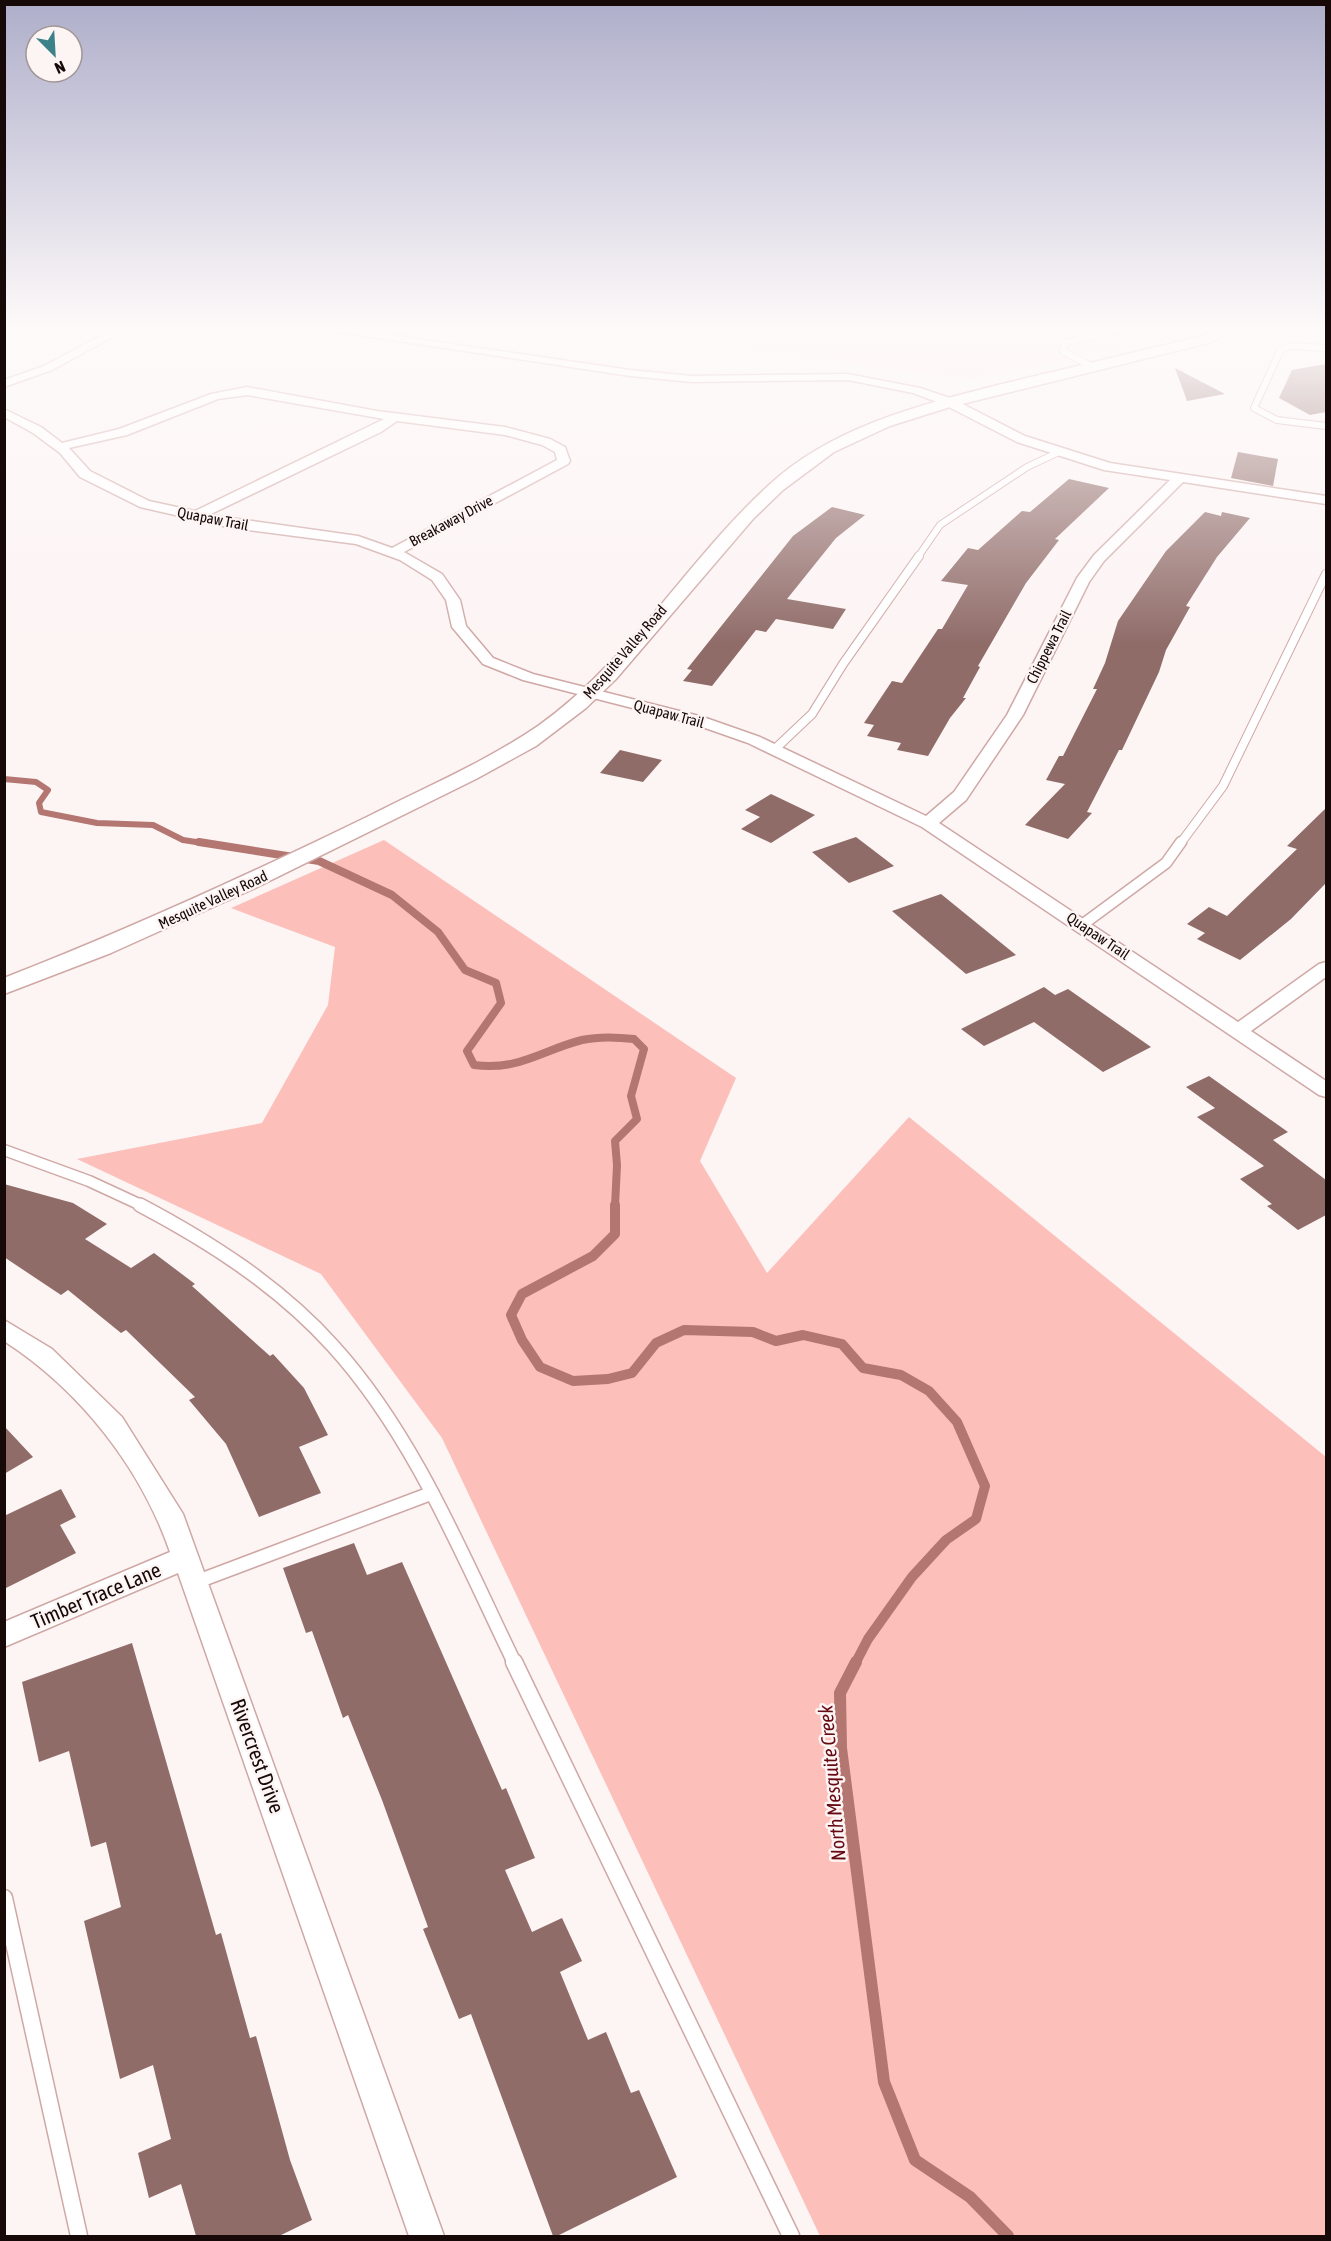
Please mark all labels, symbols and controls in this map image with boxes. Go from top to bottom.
north arrow [24,24,84,84]
text: N [52,58,68,78]
street label: Breakaway Drive [406,491,496,550]
street label: Quapaw Trail [176,503,250,534]
street label: Mesquite Valley Road [579,601,670,702]
street label: Chippewa Trail [1023,607,1074,686]
street label: Quapaw Trail [632,696,706,731]
street label: Mesquite Valley Road [156,867,270,932]
street label: Quapaw Trail [1064,908,1133,963]
street label: Timber Trace Lane [27,1557,164,1633]
street label: Rivercrest Drive [226,1695,290,1816]
water label: North Mesquite Creek [813,1704,850,1862]

